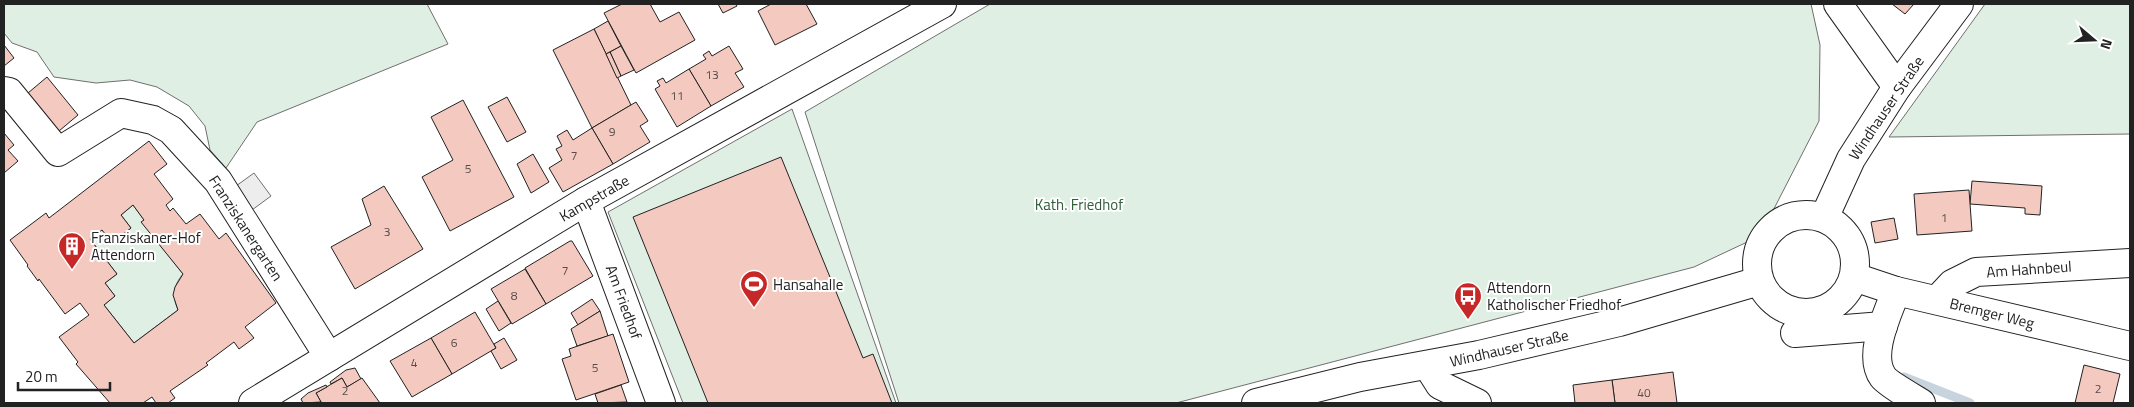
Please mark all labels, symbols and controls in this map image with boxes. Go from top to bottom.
north arrow [2069,15,2119,65]
text: N [2095,36,2118,52]
street label: Windhauser Straße [1843,51,1929,165]
house number: 13 [705,65,719,84]
house number: 11 [670,86,684,105]
house number: 9 [609,122,616,141]
house number: 7 [571,146,577,165]
house number: 5 [465,159,472,178]
street label: Kampstraße [555,169,633,227]
street label: Franziskanergarten [203,171,289,285]
park label: Kath. Friedhof [1035,193,1123,216]
house number: 1 [1941,208,1947,227]
house number: 3 [384,222,390,241]
place label: Franziskaner-Hof Attendorn [91,226,201,266]
building icon: Franziskaner-Hof Attendorn [57,231,87,270]
street label: Am Hahnbeul [1986,255,2072,283]
house number: 7 [562,261,568,280]
street label: Am Friedhof [600,262,648,342]
sports icon: Hansahalle [739,269,769,308]
place label: Hansahalle [773,273,843,296]
place label: Attendorn Katholischer Friedhof [1487,276,1621,316]
bus stop icon: Attendorn Katholischer Friedhof [1453,281,1483,320]
house number: 8 [511,286,518,305]
street label: Bremger Weg [1947,291,2037,335]
street label: Windhauser Straße [1447,323,1571,373]
house number: 6 [451,333,458,352]
house number: 4 [411,353,418,372]
house number: 5 [592,358,599,377]
scale bar [18,360,110,392]
text: 20 m [25,365,58,388]
house number: 2 [2095,379,2101,398]
house number: 2 [342,381,348,400]
house number: 40 [1637,383,1651,402]

